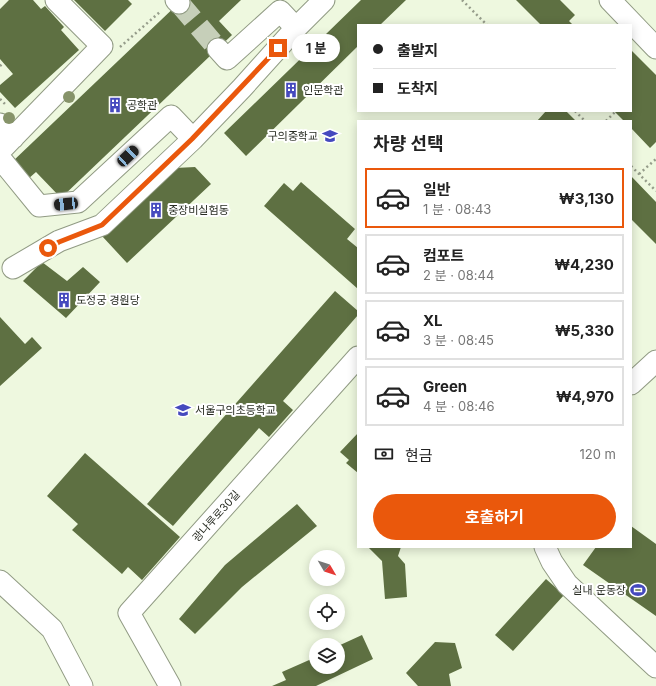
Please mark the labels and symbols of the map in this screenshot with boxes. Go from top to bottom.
callout: 1 분 [292,34,340,62]
route end [269,39,287,57]
building icon: 인문학관 [282,81,300,99]
place label: 인문학관 [303,83,343,97]
building icon: 공학관 [106,96,124,114]
place label: 공학관 [127,98,157,112]
school or university icon: 구의중학교 [321,127,339,145]
place label: 구의중학교 [267,129,318,143]
car [115,143,141,169]
car [53,197,79,211]
building icon: 중장비실험동 [147,201,165,219]
place label: 중장비실험동 [168,203,229,217]
route start [39,239,57,257]
building icon: 도정궁 경원당 [55,291,73,309]
place label: 도정궁 경원당 [76,293,140,307]
school or university icon: 서울구의초등학교 [174,401,192,419]
place label: 서울구의초등학교 [195,403,276,417]
street label: 광나루로30길 [189,487,243,545]
north arrow [309,550,345,586]
sports icon: 실내 운동장 [629,581,647,599]
place label: 실내 운동장 [572,583,626,597]

